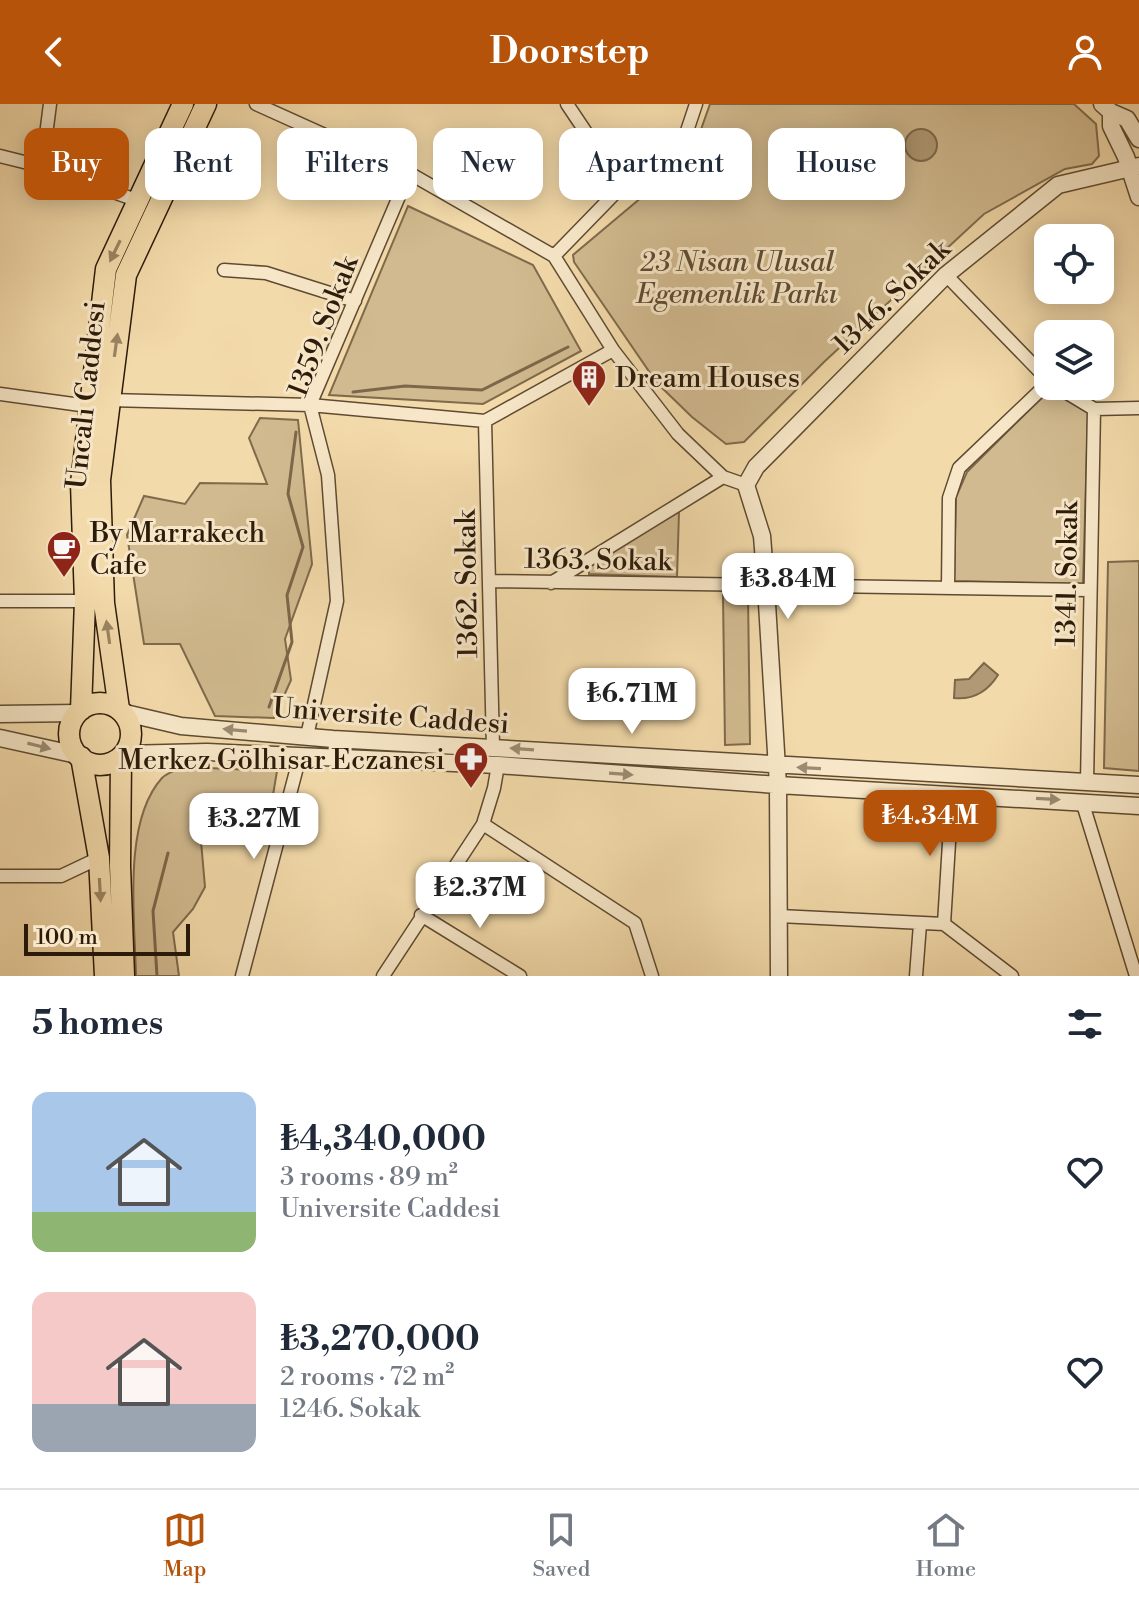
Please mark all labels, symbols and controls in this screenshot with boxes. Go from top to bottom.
icon: back [32,30,76,74]
text: Doorstep [489,30,650,75]
icon: person [1063,30,1107,74]
chip: Buy [24,128,129,200]
chip: Rent [145,128,261,200]
chip: Filters [277,128,417,200]
chip: New [433,128,543,200]
chip: Apartment [559,128,752,200]
chip: House [768,128,905,200]
map controls [1034,224,1114,400]
button: locate [1034,224,1114,304]
street label: 1346. Sokak [826,232,959,362]
one-way arrow [108,239,122,263]
park label: 23 Nisan Ulusal Egemenlik Parkı [634,245,838,312]
street label: 1359. Sokak [281,250,367,402]
street label: Uncalı Caddesi [59,299,114,491]
button: layers [1034,320,1114,400]
one-way arrow [110,333,123,358]
building icon: Dream Houses [570,358,608,408]
place label: Dream Houses [615,361,800,396]
street label: 1341. Sokak [1049,500,1086,647]
street label: 1362. Sokak [449,508,486,659]
place label: By Marrakech Cafe [89,516,266,583]
cafe icon: By Marrakech Cafe [45,529,83,579]
street label: 1363. Sokak [524,542,674,579]
pin: ₺3.84M [723,553,853,621]
text: ₺3.84M [740,563,836,595]
one-way arrow [102,619,115,644]
pin: ₺6.71M [567,668,697,736]
text: ₺6.71M [586,678,678,710]
street label: Universite Caddesi [271,691,510,742]
one-way arrow [222,724,247,737]
one-way arrow [26,740,51,752]
pharmacy icon: Merkez Gölhisar Eczanesi [452,740,490,790]
one-way arrow [509,742,534,755]
place label: Merkez Gölhisar Eczanesi [118,743,445,778]
one-way arrow [796,761,821,774]
one-way arrow [609,768,634,781]
pin: ₺4.34M [865,790,995,858]
pin: ₺3.27M [189,793,319,861]
one-way arrow [1036,793,1061,806]
text: ₺4.34M [881,800,979,832]
text: ₺3.27M [207,803,301,835]
pin: ₺2.37M [415,862,545,930]
text: ₺2.37M [434,872,526,904]
one-way arrow [94,878,107,903]
scale bar [24,920,190,956]
text: 100 m [36,924,98,951]
icon: filters [1063,1002,1107,1046]
text: 5 homes [32,1003,163,1045]
text: ₺4,340,000 [280,1119,486,1161]
icon: home [96,1124,192,1220]
icon: heart [1063,1150,1107,1194]
text: 3 rooms · 89 m² [280,1161,458,1193]
text: Universite Caddesi [280,1193,500,1225]
text: ₺3,270,000 [280,1319,480,1361]
icon: home [96,1324,192,1420]
icon: heart [1063,1350,1107,1394]
text: 2 rooms · 72 m² [280,1361,454,1393]
text: 1246. Sokak [280,1393,420,1425]
tab: Map [163,1508,207,1583]
tab: Saved [532,1508,590,1583]
tab: Home [916,1508,976,1583]

